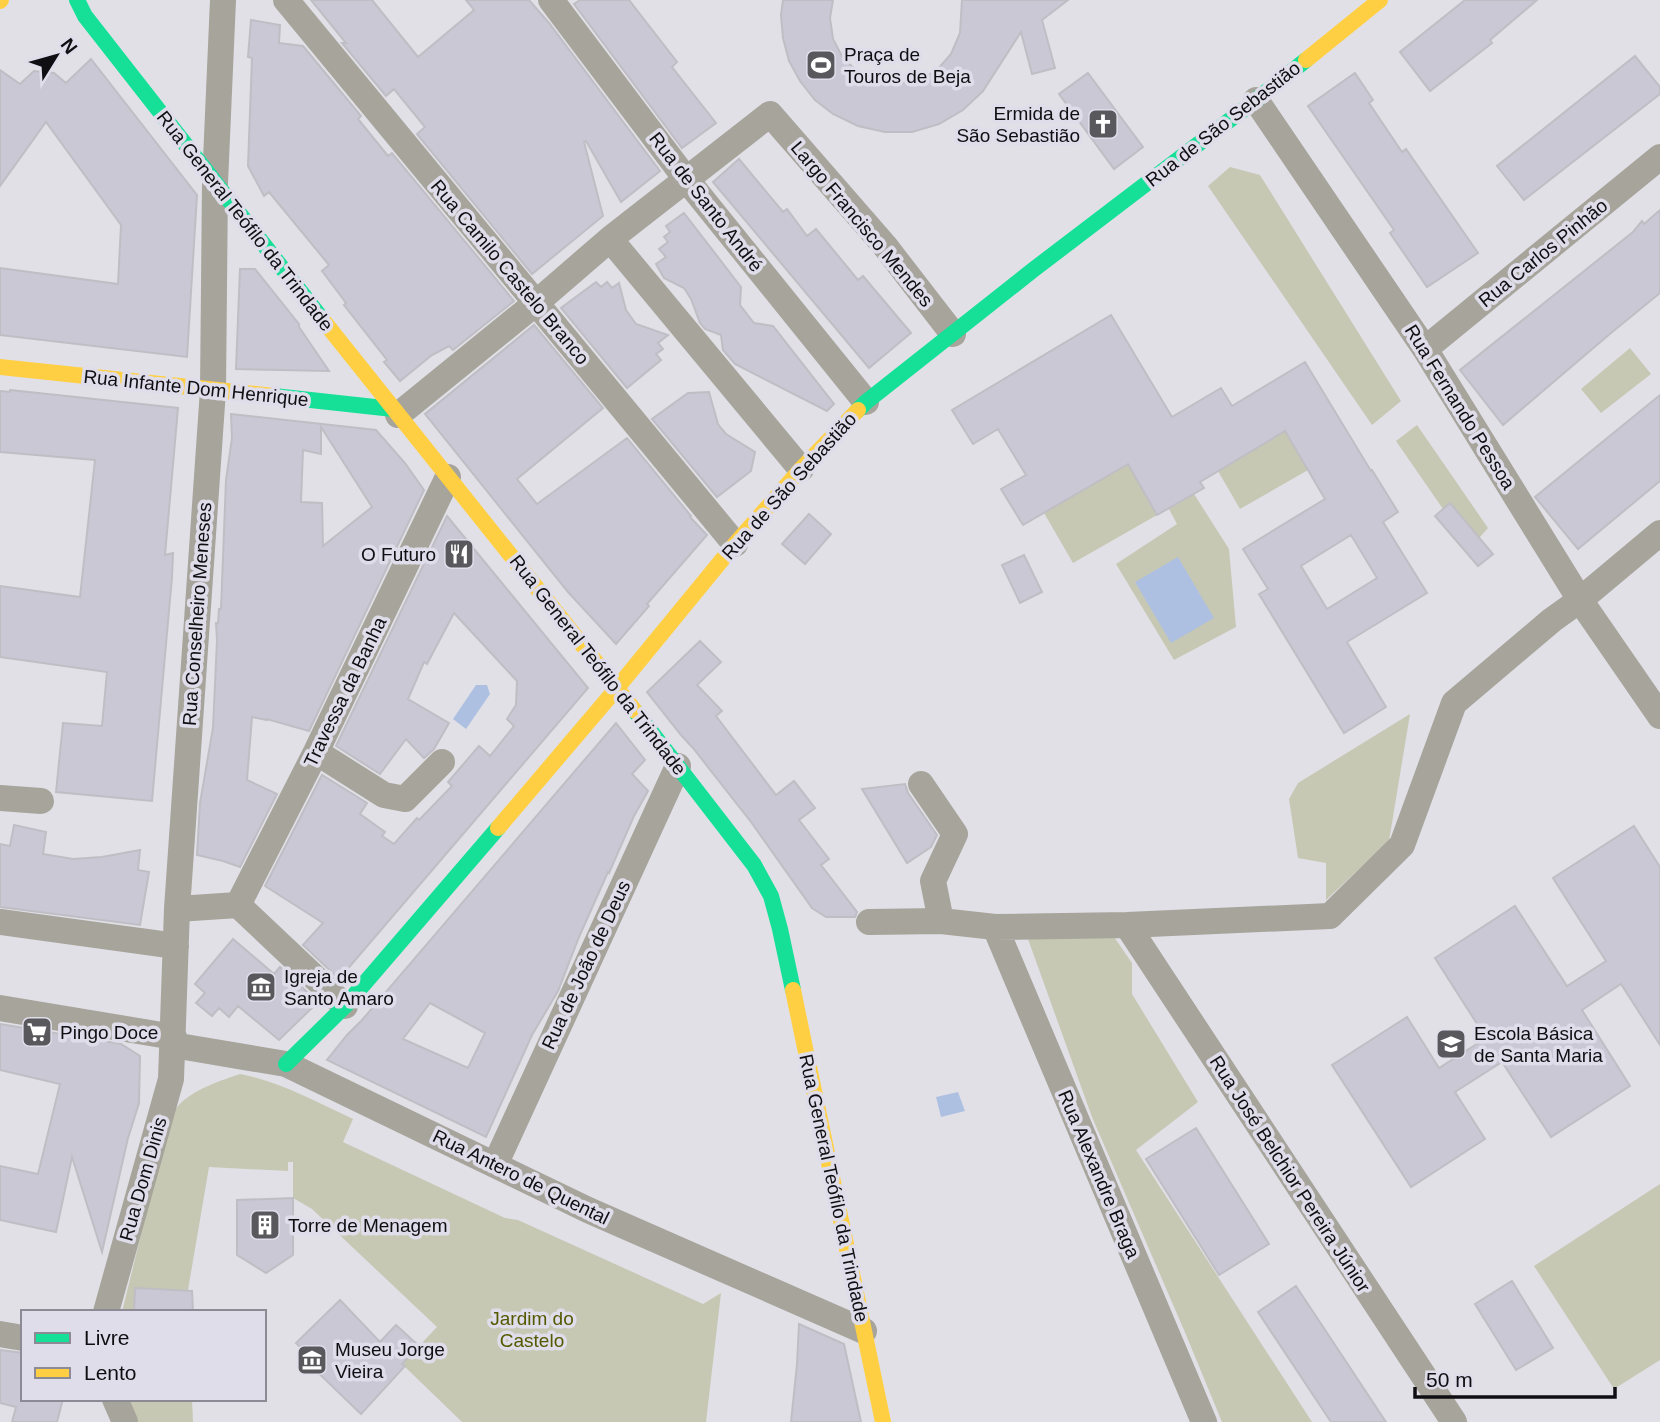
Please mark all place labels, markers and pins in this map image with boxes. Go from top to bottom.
place label: Praça de Touros de Beja [844,44,971,87]
sports icon: Praça de Touros de Beja [804,48,838,82]
place label: Ermida de São Sebastião [956,103,1080,146]
church icon: Ermida de São Sebastião [1086,107,1120,141]
restaurant icon: O Futuro [442,537,476,571]
place label: O Futuro [361,544,436,565]
place label: Igreja de Santo Amaro [284,966,394,1009]
museum icon: Igreja de Santo Amaro [244,970,278,1004]
supermarket icon: Pingo Doce [20,1015,54,1049]
place label: Pingo Doce [60,1022,158,1043]
place label: Escola Básica de Santa Maria [1474,1023,1603,1066]
school or university icon: Escola Básica de Santa Maria [1434,1027,1468,1061]
building icon: Torre de Menagem [248,1208,282,1242]
place label: Torre de Menagem [288,1215,447,1236]
place label: Museu Jorge Vieira [335,1339,445,1382]
museum icon: Museu Jorge Vieira [295,1343,329,1377]

